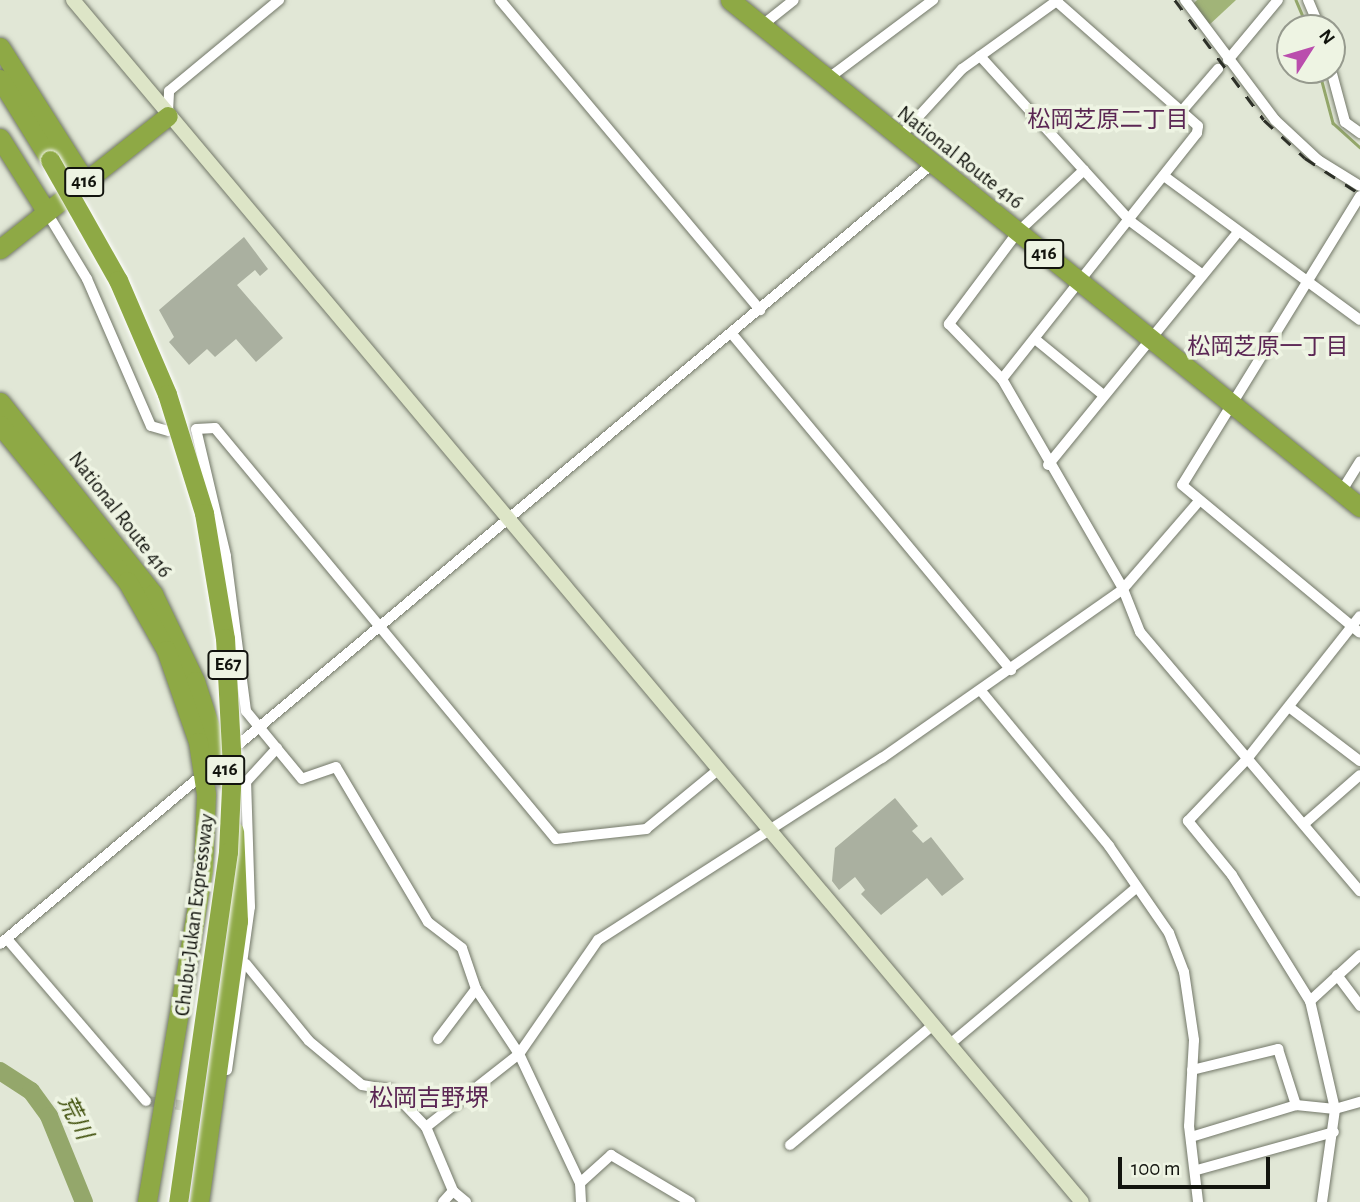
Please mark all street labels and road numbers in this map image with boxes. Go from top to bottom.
street label: National Route 416 [892,101,1028,215]
road number: 416 [63,166,105,198]
road number: 416 [1023,238,1065,270]
street label: National Route 416 [63,447,177,583]
road number: E67 [207,650,249,680]
road number: 416 [204,754,246,786]
street label: Chubu-Jukan Expressway [170,812,220,1018]

